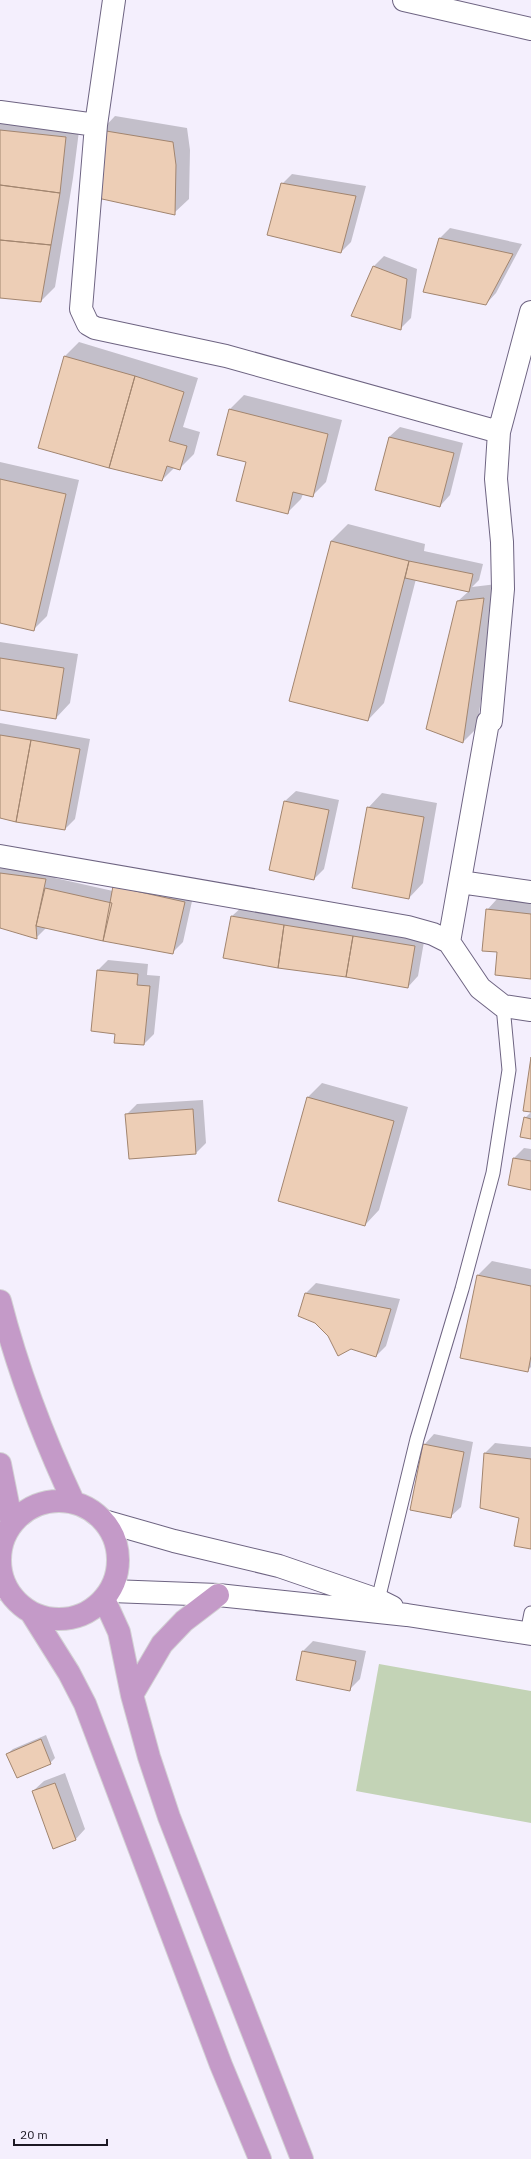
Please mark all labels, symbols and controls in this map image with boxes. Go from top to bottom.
scale bar [14,2121,107,2147]
text: 20 m [20,2127,48,2142]

